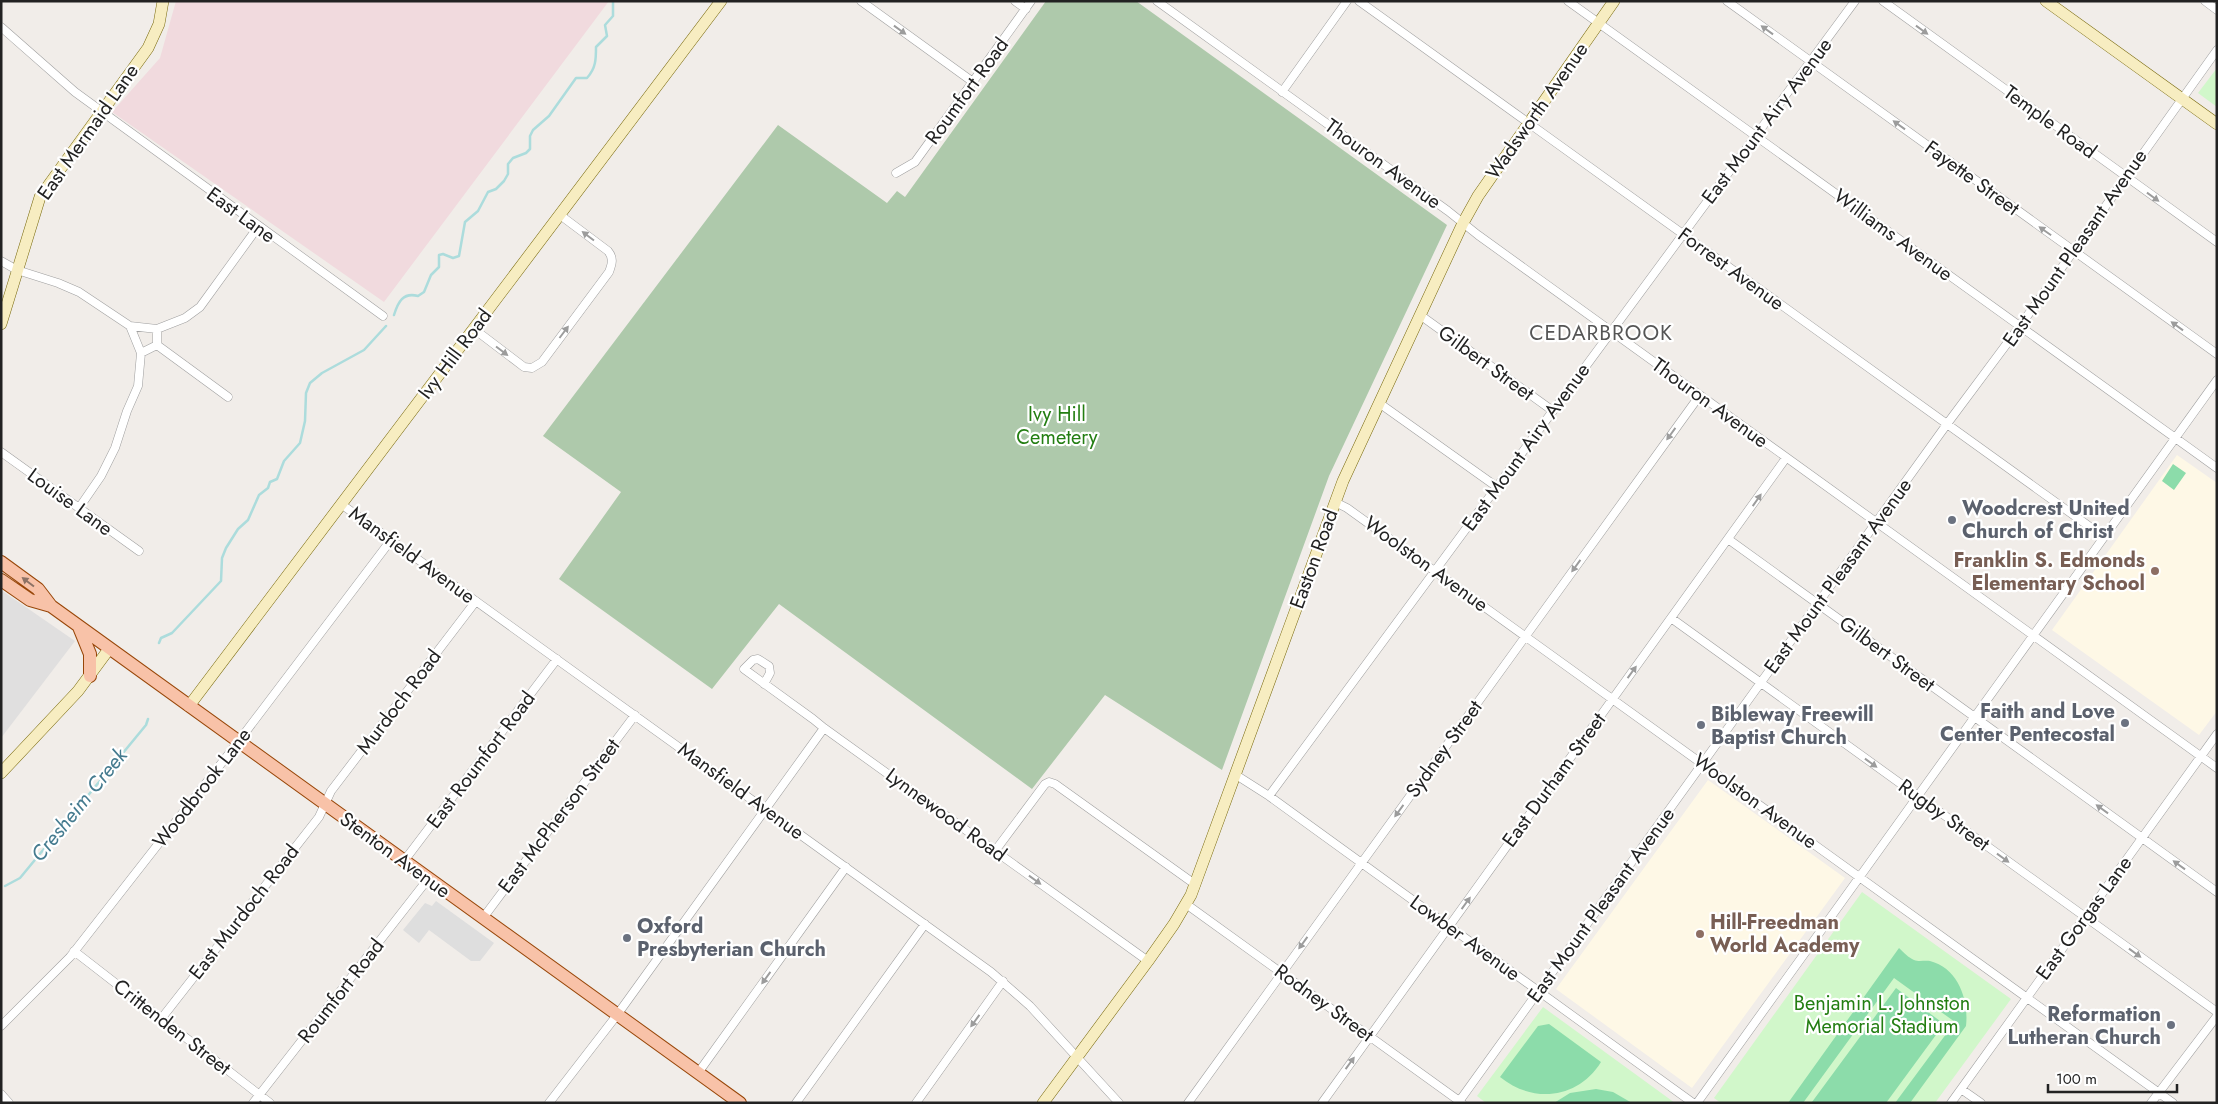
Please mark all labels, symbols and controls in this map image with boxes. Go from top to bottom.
one-way arrow [893,25,907,35]
one-way arrow [1760,25,1774,35]
one-way arrow [1915,25,1929,35]
street label: Roumfort Road [918,32,1016,150]
street label: East Mount Airy Avenue [1695,32,1839,210]
street label: Wadsworth Avenue [1479,37,1595,185]
street label: East Mermaid Lane [30,58,146,206]
street label: Temple Road [1998,78,2102,166]
street label: Thouron Avenue [1319,112,1447,216]
one-way arrow [1893,120,1906,131]
street label: Fayette Street [1918,134,2026,223]
street label: East Mount Pleasant Avenue [1996,143,2154,353]
street label: East Lane [201,180,281,250]
street label: Williams Avenue [1827,182,1959,288]
one-way arrow [2146,192,2160,202]
street label: Forrest Avenue [1672,220,1790,318]
one-way arrow [2038,226,2052,236]
one-way arrow [582,231,595,242]
street label: Ivy Hill Road [411,303,499,405]
street label: Gilbert Street [1432,318,1540,408]
district label: CEDARBROOK [1529,318,1673,348]
one-way arrow [2171,320,2184,331]
one-way arrow [559,325,569,339]
one-way arrow [495,346,509,356]
street label: Thouron Avenue [1646,351,1774,455]
street label: East Mount Airy Avenue [1455,357,1597,537]
park label: Ivy Hill Cemetery [1016,400,1098,452]
one-way arrow [1666,427,1676,441]
street label: Louise Lane [21,461,119,543]
street label: East Mount Pleasant Avenue [1757,472,1919,680]
one-way arrow [1752,493,1762,507]
place label: Woodcrest United Church of Christ [1962,494,2130,546]
street label: Mansfield Avenue [343,499,481,611]
street label: Easton Road [1283,505,1345,613]
street label: Woolston Avenue [1358,509,1494,619]
marker: Woodcrest United Church of Christ [1946,514,1958,526]
place label: Franklin S. Edmonds Elementary School [1953,546,2145,598]
one-way arrow [1570,559,1581,572]
marker: Franklin S. Edmonds Elementary School [2149,565,2161,577]
one-way arrow [21,577,35,587]
street label: Gilbert Street [1833,609,1941,699]
street label: Murdoch Road [350,643,448,761]
one-way arrow [1627,665,1637,679]
street label: East Roumfort Road [420,685,542,835]
street label: Sydney Street [1399,694,1489,804]
place label: Faith and Love Center Pentecostal [1940,697,2115,749]
place label: Bibleway Freewill Baptist Church [1711,700,1874,752]
street label: East Durham Street [1495,707,1613,853]
marker: Faith and Love Center Pentecostal [2119,717,2131,729]
marker: Bibleway Freewill Baptist Church [1695,719,1707,731]
street label: Woodbrook Lane [146,722,258,854]
street label: East McPherson Street [491,732,627,899]
street label: Mansfield Avenue [672,735,810,847]
water label: Cresheim Creek [24,741,135,868]
street label: Woolston Avenue [1687,746,1823,856]
one-way arrow [1864,758,1878,768]
street label: Lynnewood Road [879,761,1013,869]
street label: Rugby Street [1892,772,1996,858]
street label: East Mount Pleasant Avenue [1520,801,1682,1009]
one-way arrow [1394,804,1404,818]
one-way arrow [2095,804,2109,814]
street label: Stenton Avenue [333,805,457,905]
street label: East Murdoch Road [182,838,306,986]
street label: East Gorgas Lane [2029,850,2139,986]
one-way arrow [1996,853,2010,863]
one-way arrow [2172,860,2186,870]
one-way arrow [1028,874,1041,885]
street label: Lowber Avenue [1404,888,1526,988]
one-way arrow [1461,896,1471,910]
place label: Hill-Freedman World Academy [1710,908,1860,960]
place label: Oxford Presbyterian Church [637,912,826,964]
marker: Hill-Freedman World Academy [1694,928,1706,940]
marker: Oxford Presbyterian Church [621,932,633,944]
street label: Roumfort Road [291,933,391,1049]
one-way arrow [1298,936,1309,949]
one-way arrow [2128,948,2141,958]
street label: Rodney Street [1268,957,1380,1049]
one-way arrow [761,971,772,984]
street label: Crittenden Street [107,972,237,1082]
park label: Benjamin L. Johnston Memorial Stadium [1794,989,1970,1041]
place label: Reformation Lutheran Church [2008,1000,2161,1052]
one-way arrow [970,1014,980,1028]
marker: Reformation Lutheran Church [2165,1019,2177,1031]
one-way arrow [1345,1057,1356,1070]
scale bar [2048,1062,2177,1094]
text: 100 m [2056,1068,2097,1090]

